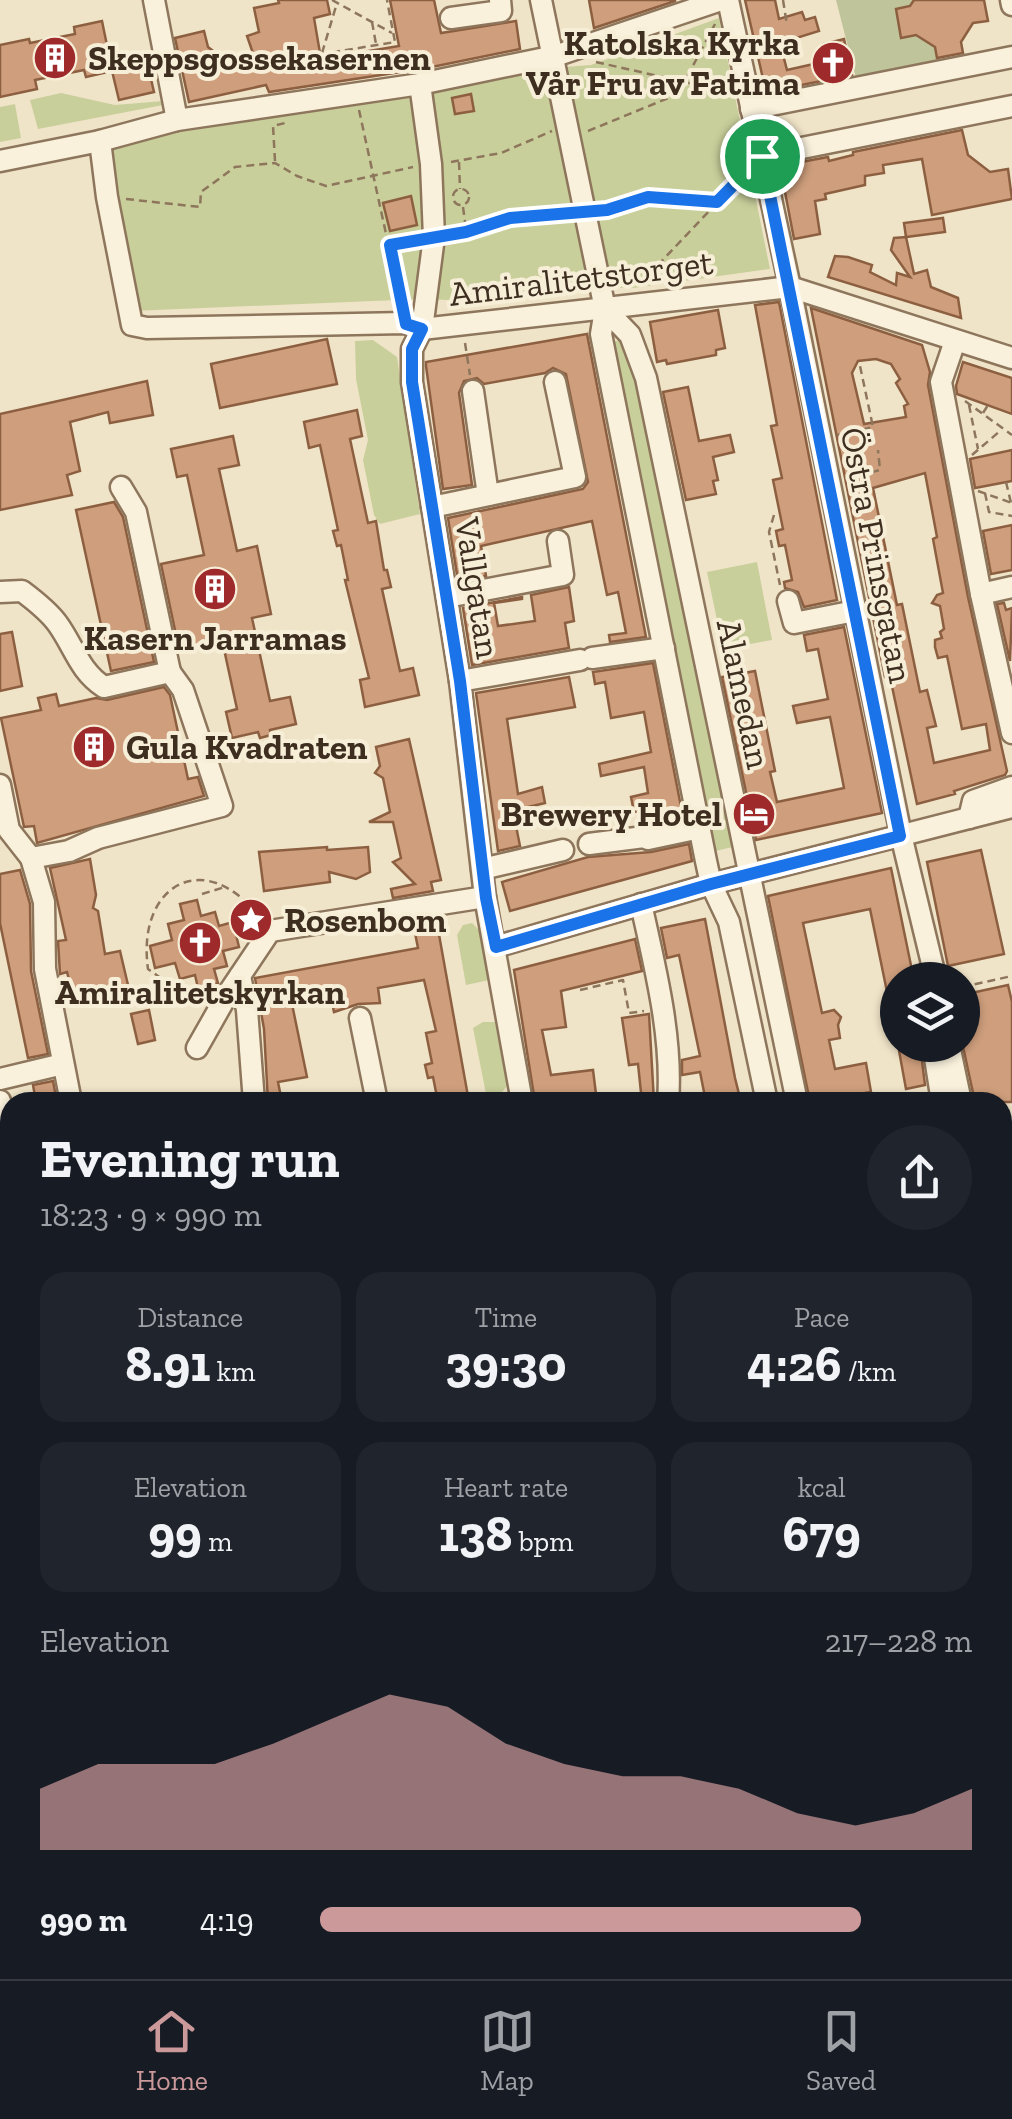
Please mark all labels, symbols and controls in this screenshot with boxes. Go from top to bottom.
place label: Katolska Kyrka Vår Fru av Fatima [526,22,800,104]
building icon: Skeppsgossekasernen [32,35,78,81]
place label: Skeppsgossekasernen [88,37,431,79]
church icon: Katolska Kyrka Vår Fru av Fatima [810,40,856,86]
pin [720,114,805,199]
icon: arrive [735,129,790,184]
street label: Amiralitetstorget [447,241,715,315]
street label: Östra Prinsgatan [832,424,922,686]
street label: Vallgatan [446,514,510,661]
building icon: Kasern Jarramas [192,566,238,612]
street label: Alamedan [708,615,780,773]
place label: Kasern Jarramas [83,617,347,659]
building icon: Gula Kvadraten [71,724,117,770]
place label: Gula Kvadraten [126,726,368,768]
hotel icon: Brewery Hotel [731,791,777,837]
place label: Brewery Hotel [500,793,722,835]
place icon: Rosenbom [228,897,274,943]
place label: Rosenbom [284,899,447,941]
church icon: Amiralitetskyrkan [177,920,223,966]
map controls [880,962,980,1062]
button: layers [880,962,980,1062]
place label: Amiralitetskyrkan [55,971,345,1013]
text: Evening run [40,1125,340,1191]
button: share [867,1125,972,1230]
text: 18:23 · 9 × 990 m [40,1196,262,1234]
text: Distance [137,1301,243,1334]
text: Time [475,1301,537,1334]
text: Pace [794,1301,849,1334]
text: 8.91 [125,1334,210,1394]
text: 39:30 [445,1334,567,1394]
text: 4:26 [747,1334,842,1394]
text: km [210,1355,256,1388]
text: /km [842,1355,896,1388]
text: Elevation [134,1471,247,1504]
text: Heart rate [444,1471,568,1504]
text: kcal [798,1471,846,1504]
text: 99 [148,1504,202,1564]
text: 138 [439,1504,512,1564]
text: 679 [783,1504,861,1564]
text: m [202,1525,232,1558]
text: bpm [512,1525,573,1558]
text: Elevation [40,1622,169,1660]
text: 217–228 m [825,1622,972,1660]
text: 990 m [40,1901,127,1939]
text: 4:19 [200,1901,254,1939]
tab: Home [136,2004,208,2097]
tab: Map [480,2004,535,2097]
tab: Saved [806,2004,876,2097]

